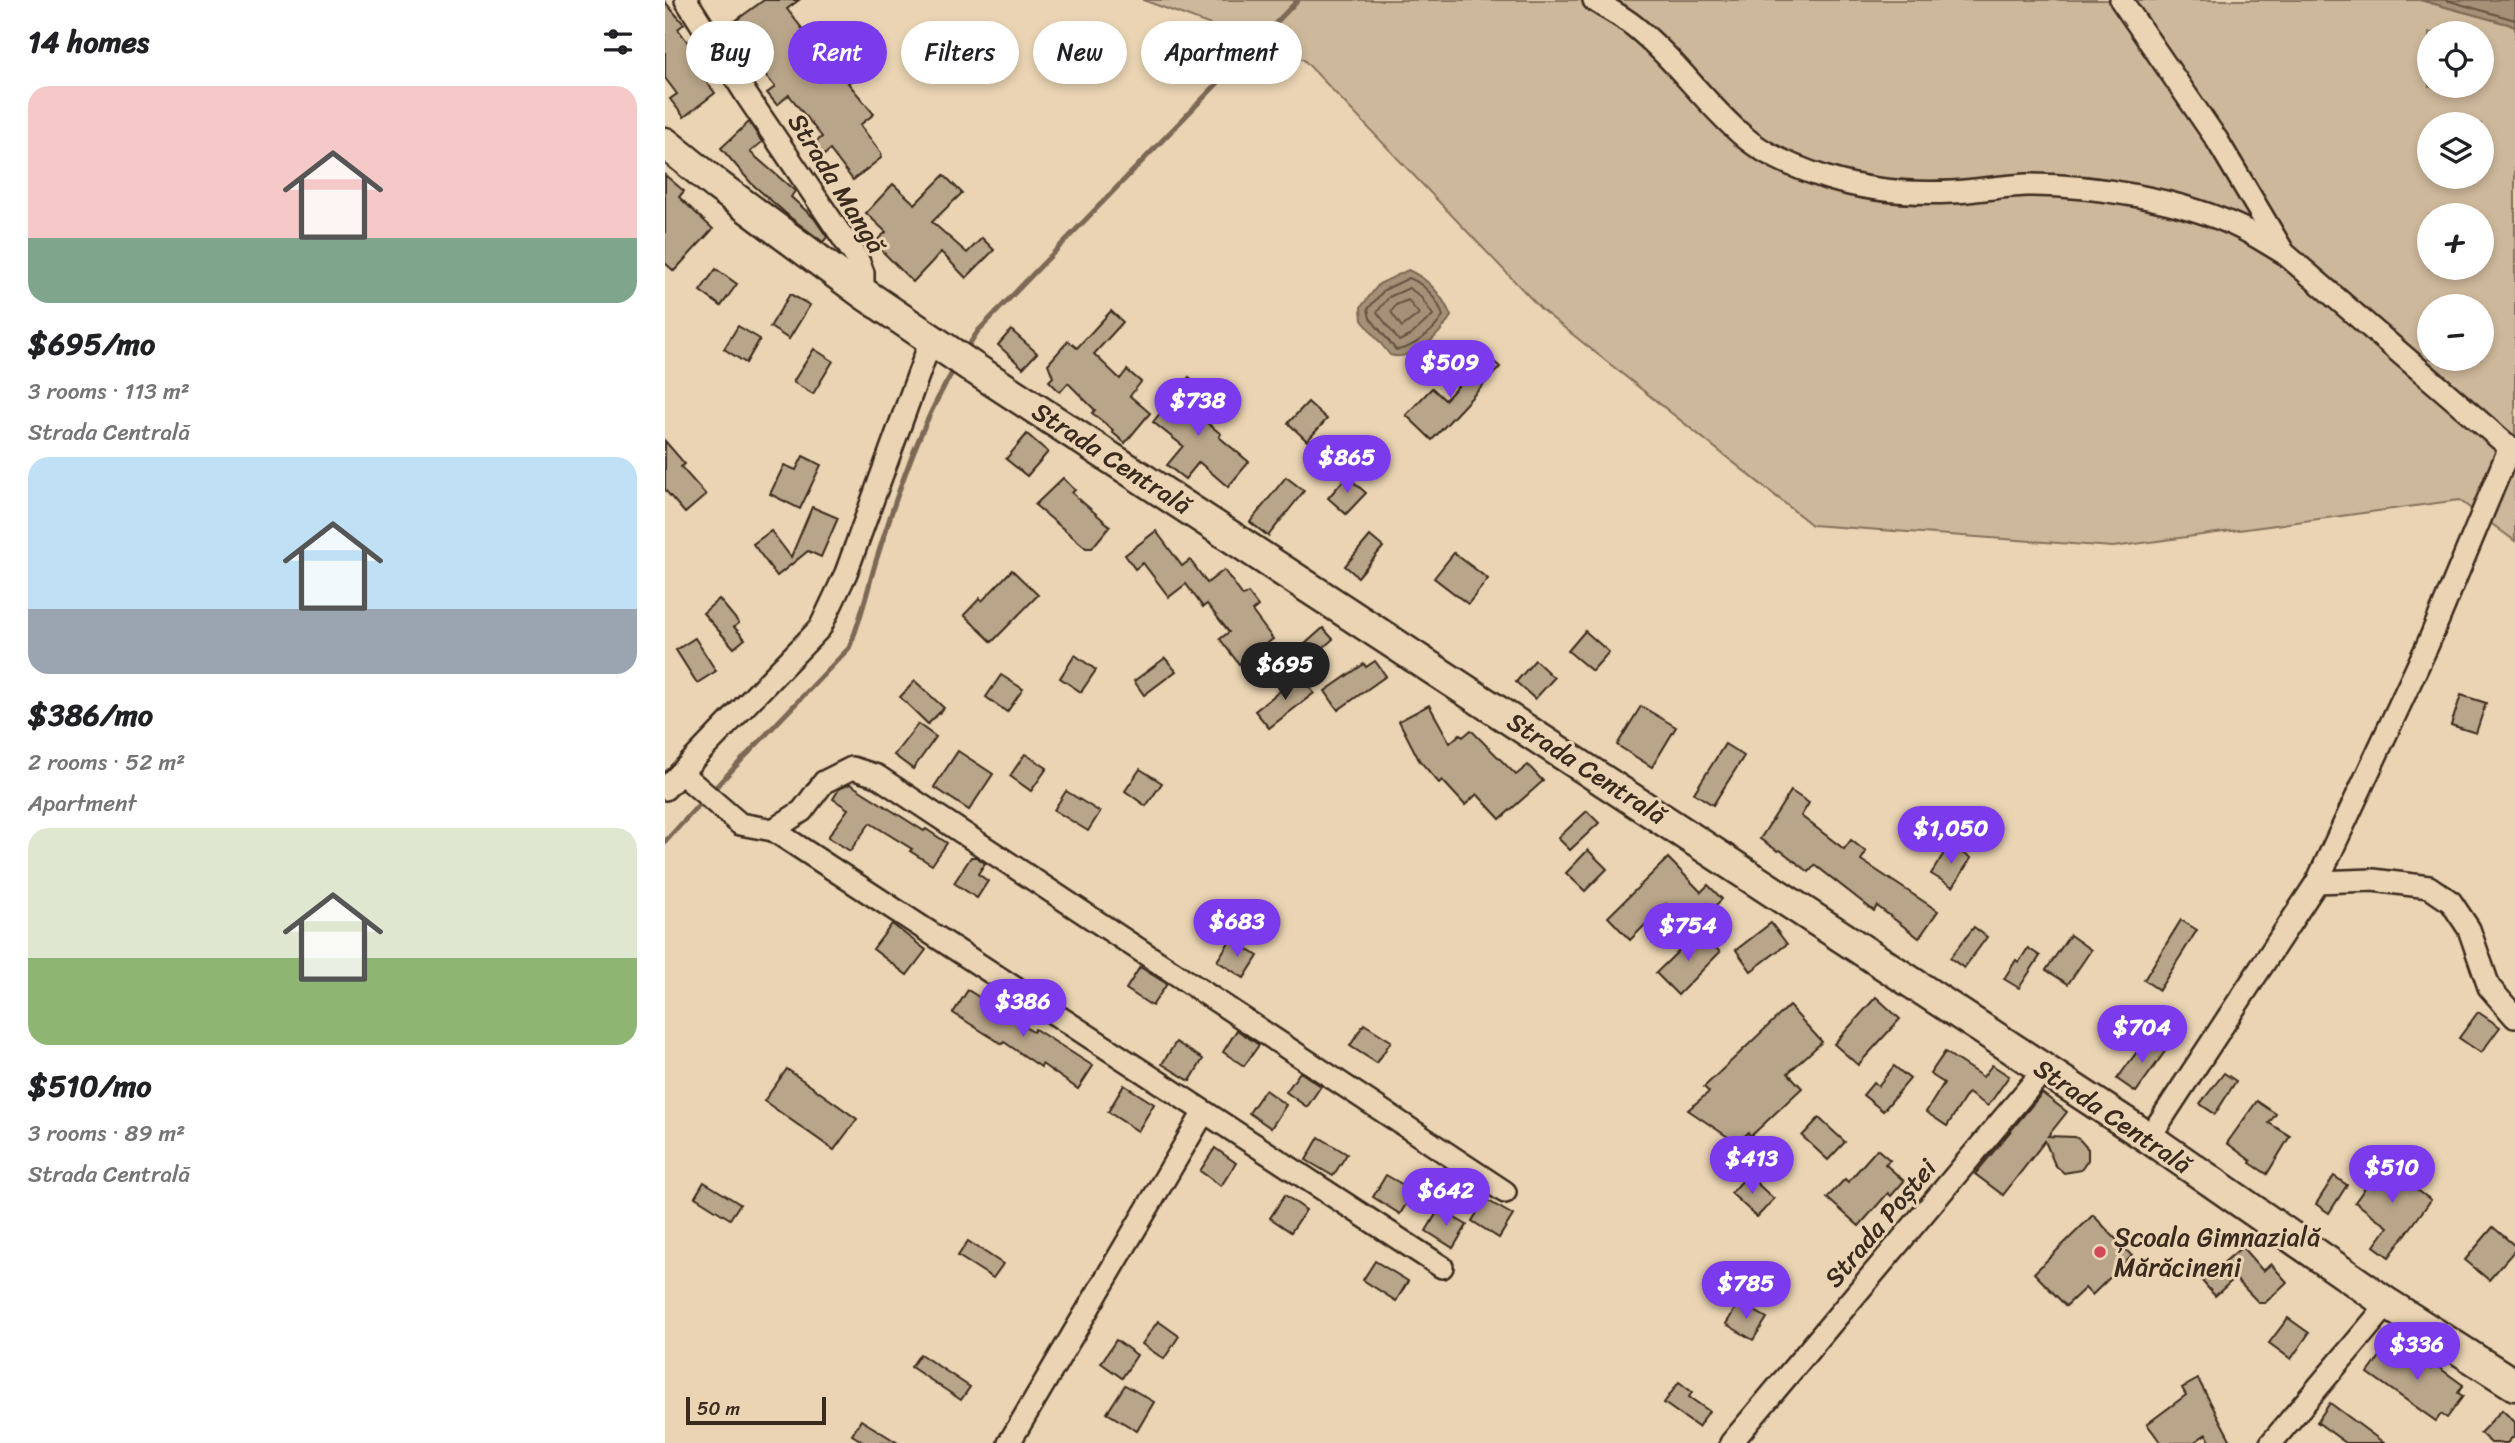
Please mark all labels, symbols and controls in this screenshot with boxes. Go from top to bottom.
text: 14 homes [28,15,149,69]
chip: Buy [686,21,774,84]
chip: Rent [788,21,887,84]
chip: Filters [901,21,1019,84]
chip: New [1033,21,1127,84]
chip: Apartment [1141,21,1302,84]
map controls [2417,21,2494,371]
button: locate [2417,21,2494,98]
icon: filters [599,23,637,61]
street label: Strada Mangă [775,103,899,264]
button: layers [2417,112,2494,189]
icon: home [270,132,396,258]
button: + [2417,203,2494,280]
button: − [2417,294,2494,371]
text: $695/mo [28,317,155,371]
pin: $509 [1409,340,1491,400]
text: $509 [1421,342,1479,383]
text: 3 rooms · 113 m² [28,371,190,412]
pin: $738 [1157,378,1239,438]
text: $738 [1170,380,1226,421]
street label: Strada Centrală [1023,389,1202,528]
text: Strada Centrală [28,412,190,453]
pin: $865 [1306,435,1388,495]
text: $865 [1319,437,1375,478]
icon: home [270,503,396,629]
pin: $695 [1244,642,1326,702]
text: $695 [1257,644,1313,685]
text: $386/mo [28,688,153,742]
street label: Strada Centrală [1498,699,1677,838]
text: 2 rooms · 52 m² [28,742,185,783]
text: Apartment [28,783,137,824]
pin: $1,050 [1894,806,2008,866]
text: $1,050 [1914,808,1988,849]
icon: home [270,874,396,1000]
pin: $683 [1196,900,1278,959]
text: $683 [1209,901,1265,942]
pin: $754 [1647,904,1729,963]
text: $754 [1659,905,1717,946]
pin: $386 [982,979,1064,1039]
text: $386 [995,981,1051,1022]
pin: $704 [2101,1006,2183,1065]
text: $704 [2113,1007,2171,1048]
street label: Strada Centrală [2024,1046,2203,1187]
text: $510/mo [28,1059,152,1113]
text: 3 rooms · 89 m² [28,1113,185,1154]
pin: $413 [1711,1136,1793,1196]
text: $413 [1726,1138,1778,1179]
pin: $510 [2351,1146,2433,1205]
street label: Strada Poștei [1812,1147,1949,1298]
text: $510 [2365,1147,2419,1188]
text: Strada Centrală [28,1154,190,1195]
pin: $642 [1405,1168,1487,1228]
text: $642 [1418,1170,1474,1211]
place label: Școala Gimnazială Mărăcineni [2114,1214,2321,1290]
marker: Școala Gimnazială Mărăcineni [2092,1244,2108,1260]
pin: $785 [1705,1262,1787,1321]
text: $785 [1718,1263,1774,1304]
pin: $336 [2376,1322,2458,1382]
text: $336 [2390,1324,2444,1365]
text: 50 m [697,1392,740,1425]
scale bar [686,1394,826,1426]

